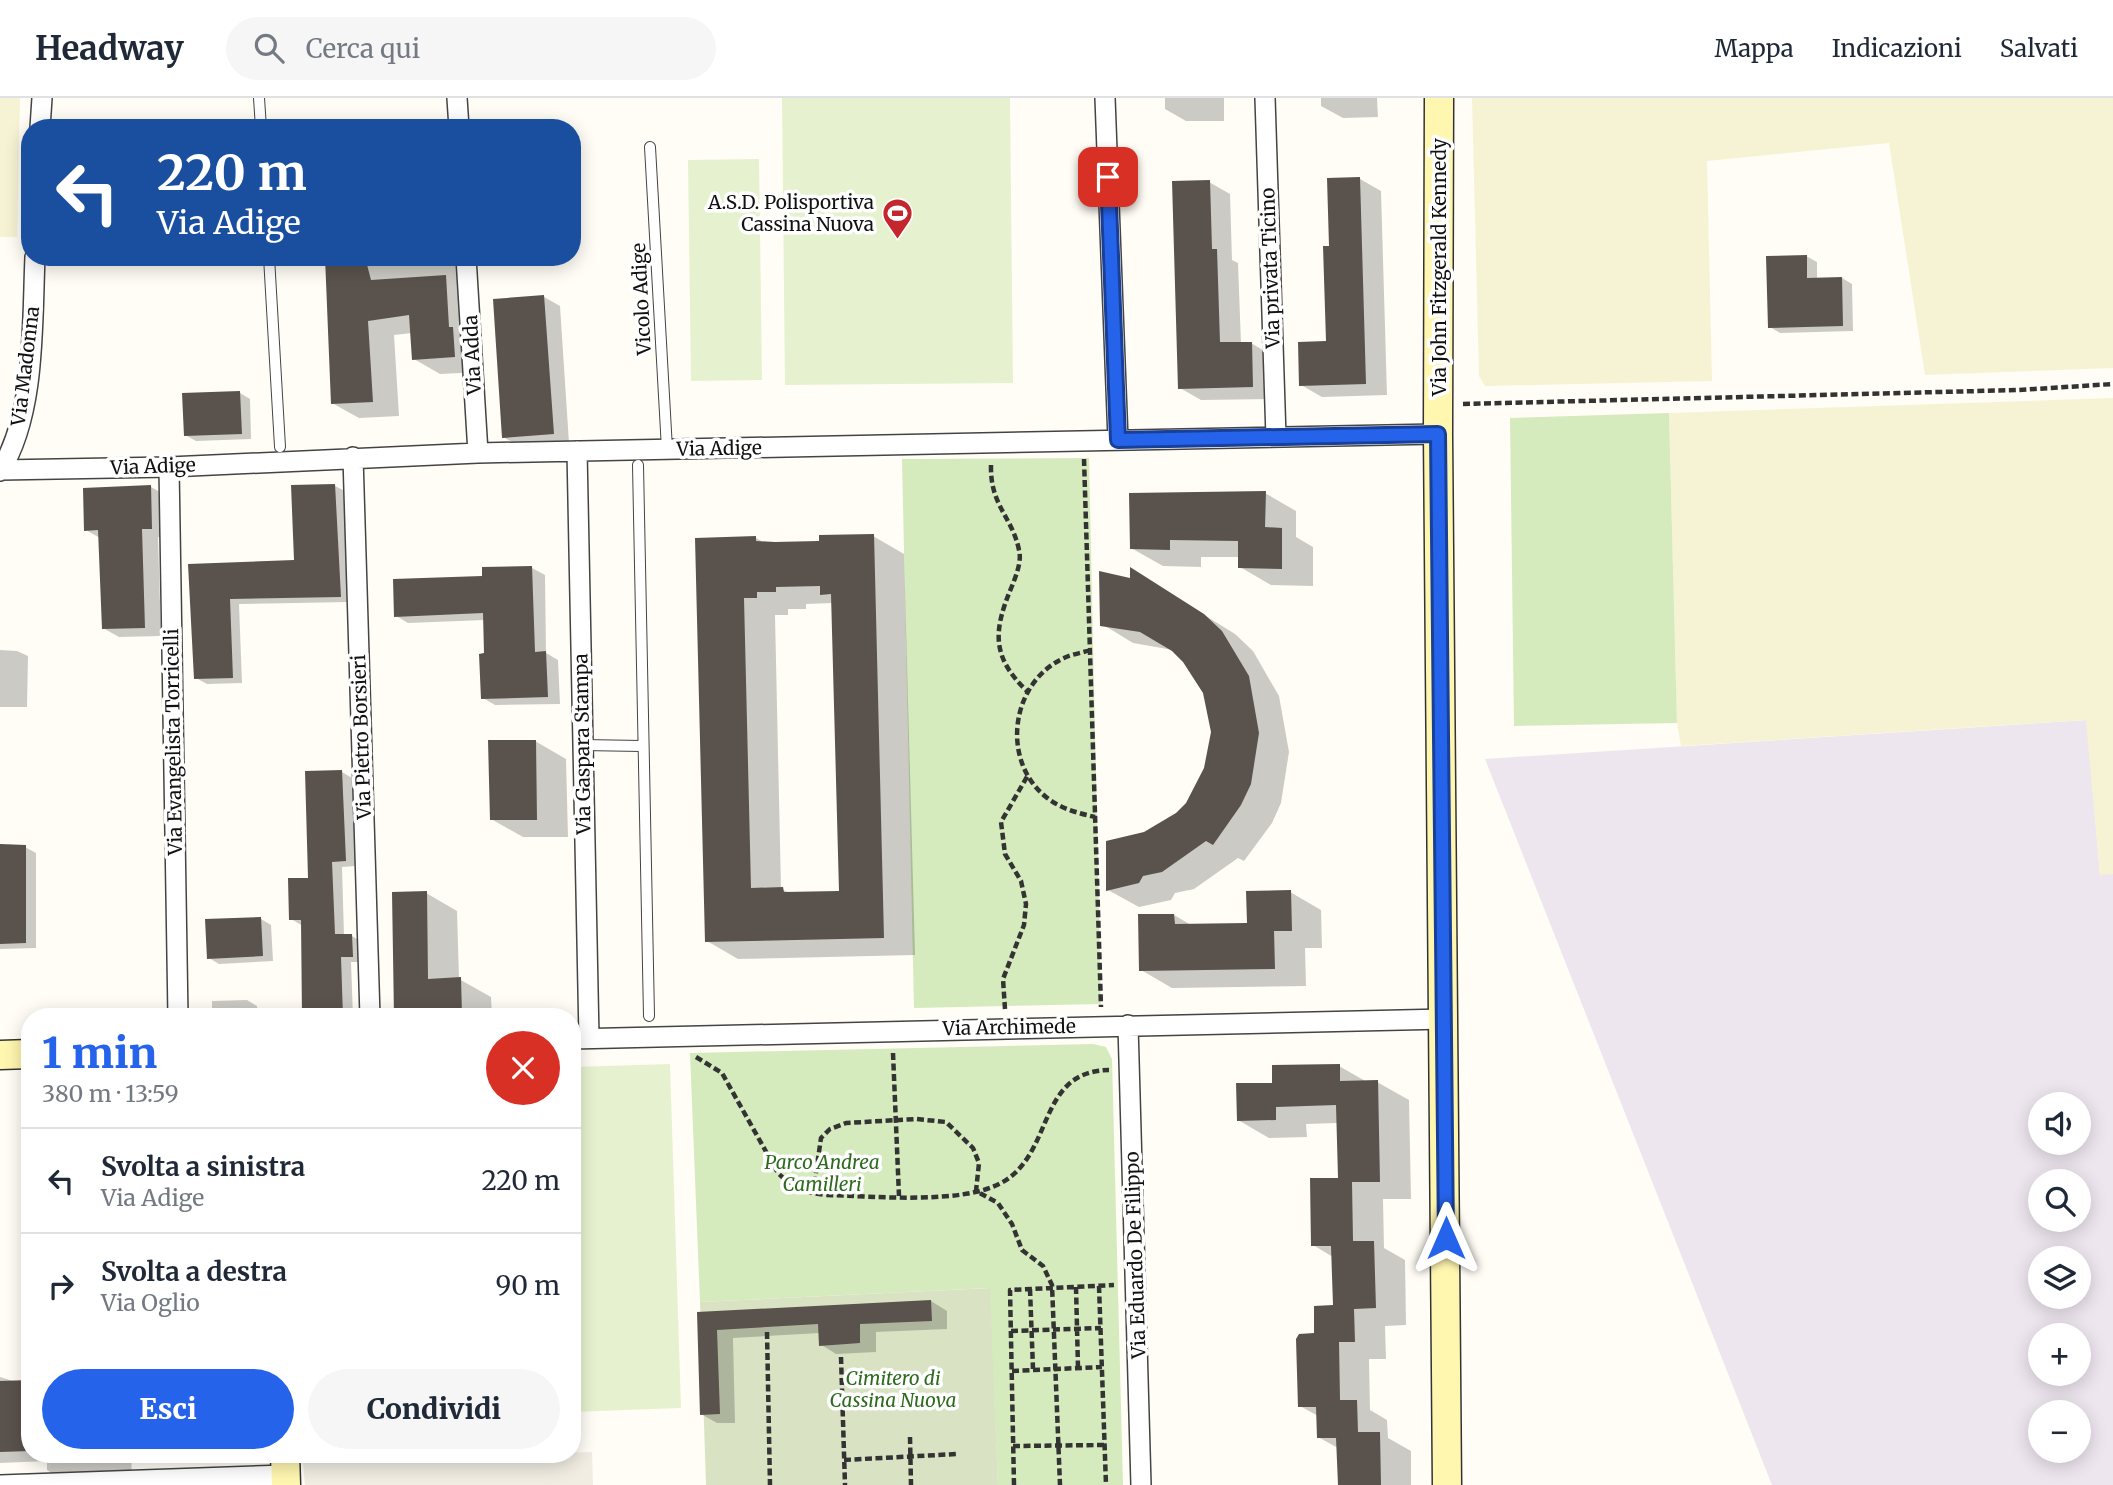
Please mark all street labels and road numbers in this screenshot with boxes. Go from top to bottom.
street label: Via John Fitzgerald Kennedy [1427,138,1451,397]
street label: Via privata Ticino [1255,187,1285,350]
street label: Vicolo Adige [626,242,656,357]
street label: Via Madonna [6,305,44,428]
street label: Via Adda [458,314,486,397]
street label: Via Adige [675,435,762,461]
street label: Via Adige [109,453,196,480]
street label: Via Evangelista Torricelli [159,628,187,857]
street label: Via Gaspara Stampa [568,653,596,836]
street label: Via Pietro Borsieri [346,654,376,821]
street label: Via Archimede [941,1014,1076,1040]
street label: Via Eduardo De Filippo [1119,1151,1151,1360]

